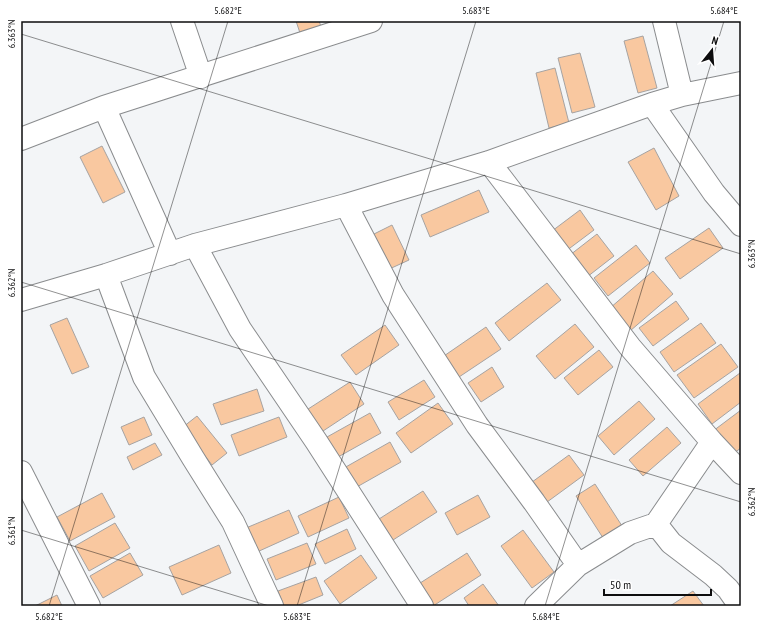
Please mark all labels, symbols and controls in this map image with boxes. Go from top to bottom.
text: 5.682°E [214,4,242,17]
text: 5.683°E [462,4,490,17]
text: 5.684°E [710,4,738,17]
text: 6.363°N [5,20,18,48]
north arrow [692,30,732,70]
text: N [710,33,720,48]
text: 6.363°N [745,240,758,268]
text: 6.362°N [5,269,18,297]
text: 6.362°N [745,488,758,516]
text: 6.361°N [5,517,18,545]
scale bar [604,571,711,597]
text: 50 m [610,577,631,592]
text: 5.682°E [35,610,63,623]
text: 5.683°E [283,610,311,623]
text: 5.684°E [532,610,560,623]

